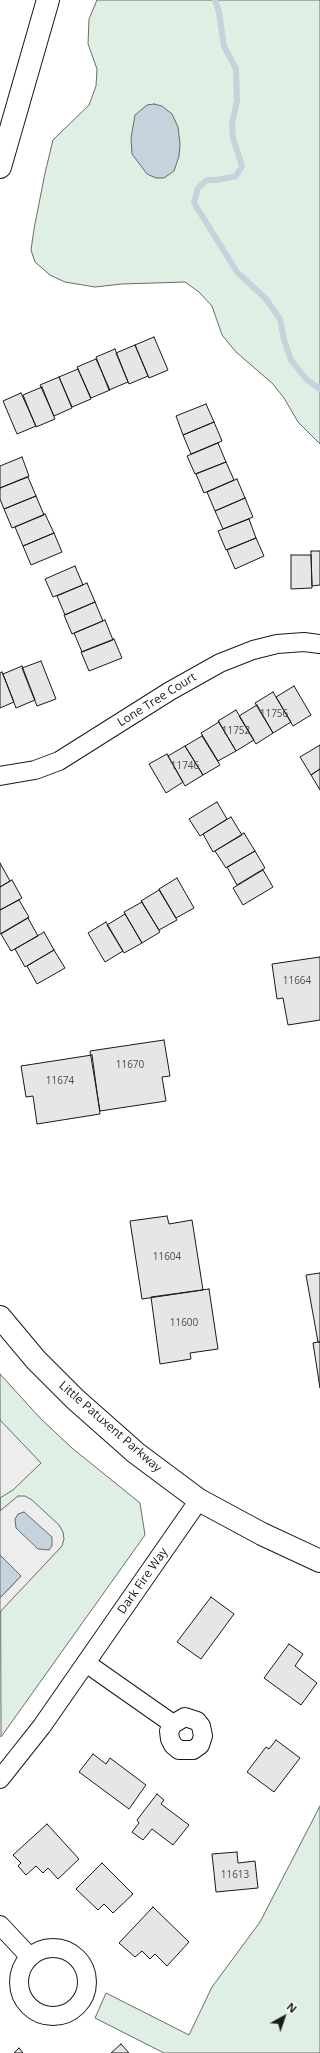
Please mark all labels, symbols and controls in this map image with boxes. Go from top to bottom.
street label: Lone Tree Court [115,670,199,730]
house number: 11756 [260,708,288,720]
house number: 11752 [222,725,250,737]
house number: 11746 [171,760,199,772]
house number: 11664 [283,975,311,987]
house number: 11670 [116,1059,144,1071]
house number: 11674 [46,1075,74,1087]
house number: 11604 [153,1251,181,1263]
house number: 11600 [170,1317,198,1329]
street label: Little Patuxent Parkway [56,1379,164,1475]
street label: Dark Fire Way [115,1545,171,1617]
house number: 11613 [221,1869,249,1881]
north arrow [264,1997,304,2037]
text: N [284,1999,300,2016]

